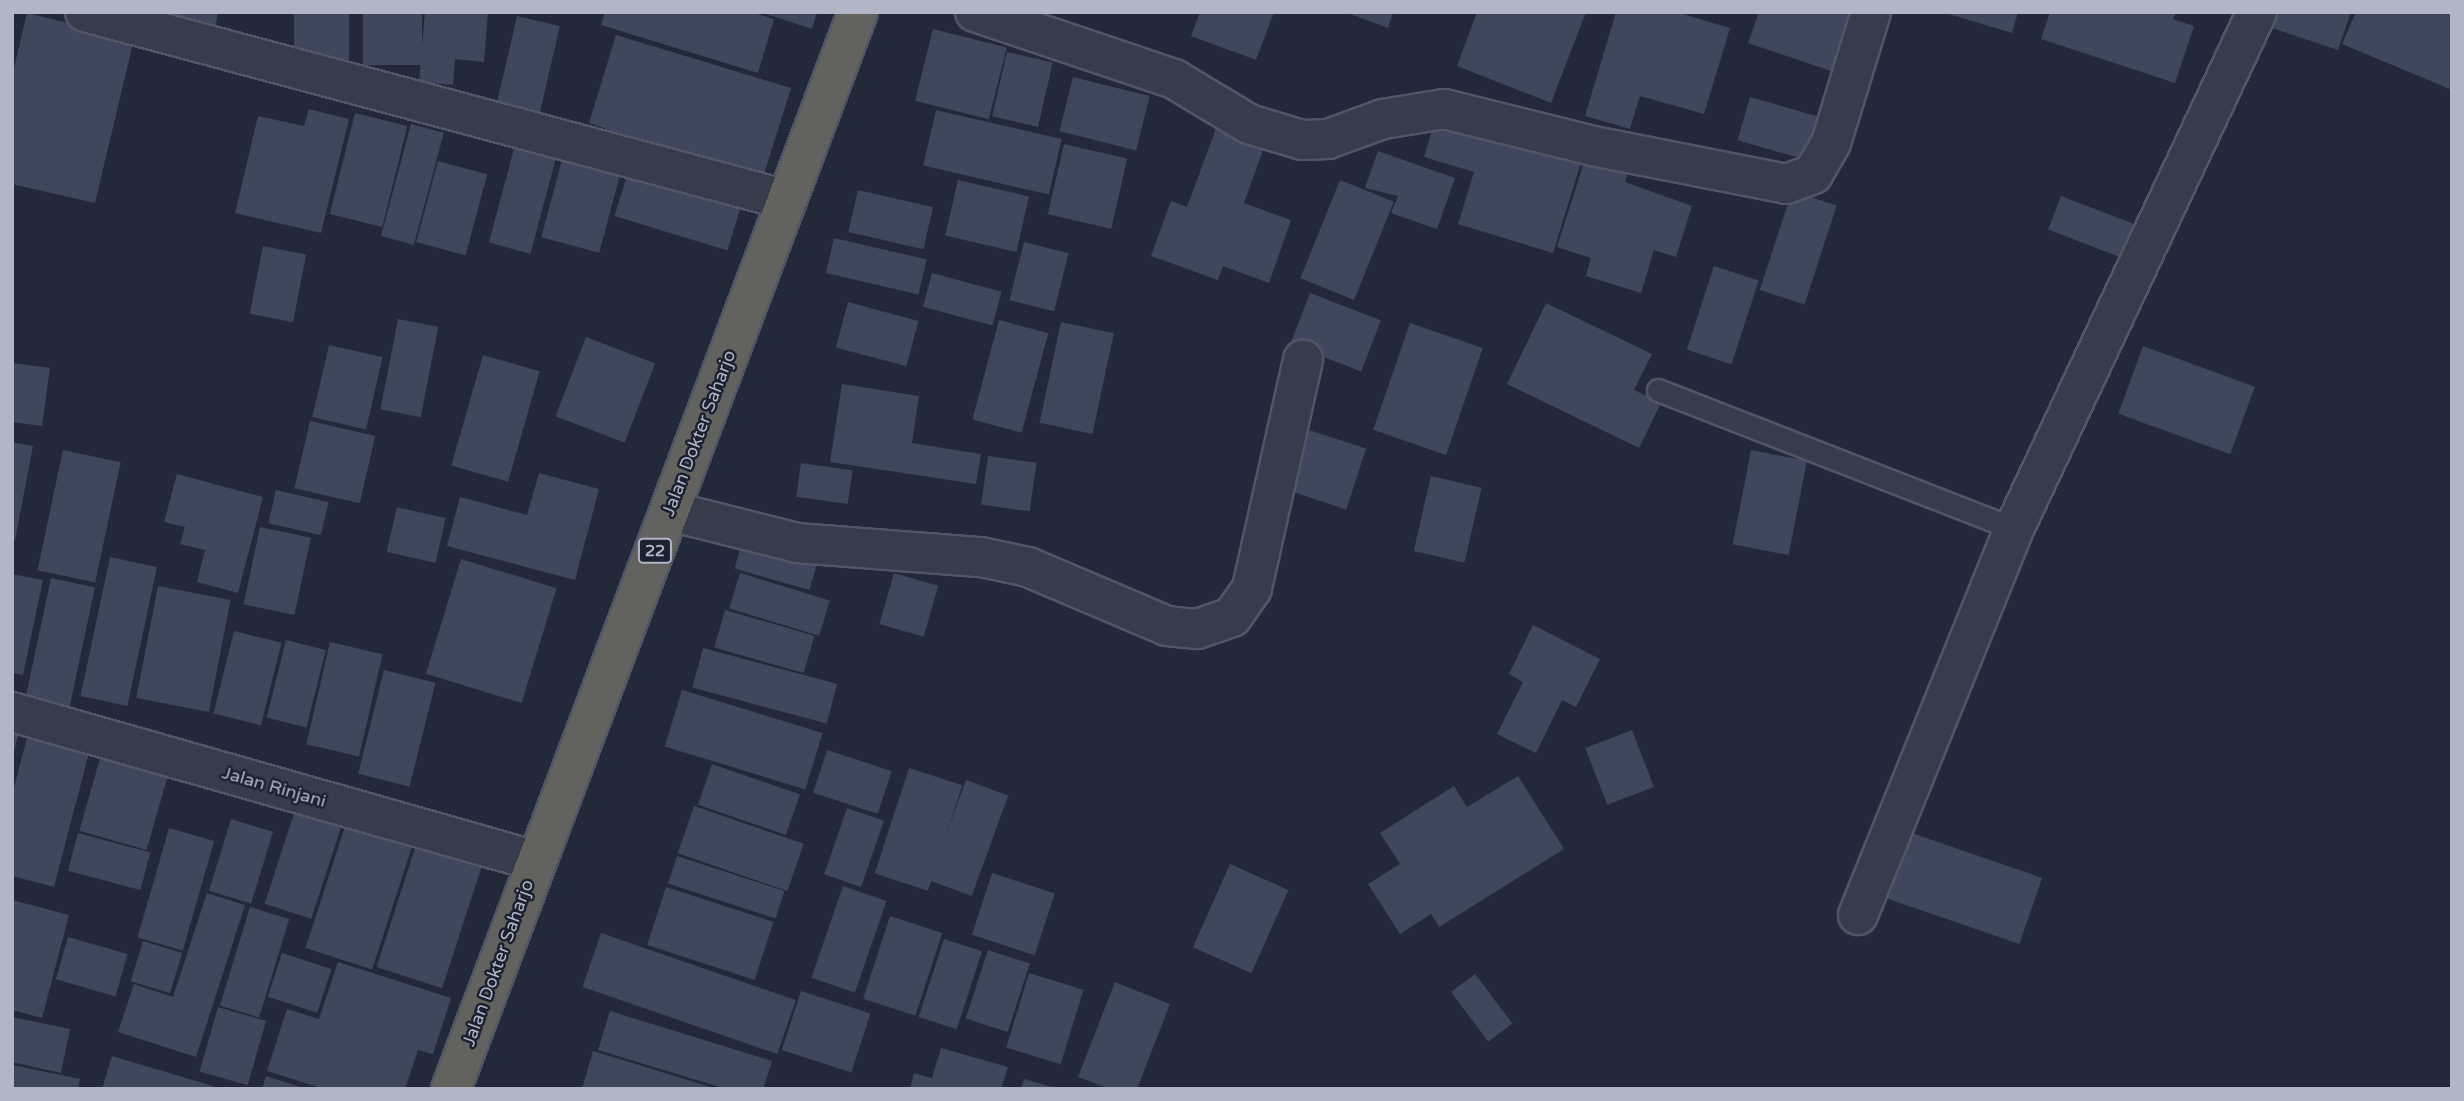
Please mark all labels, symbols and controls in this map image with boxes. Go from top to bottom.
street label: Jalan Dokter Saharjo [657,347,741,519]
road number: 22 [638,538,672,564]
street label: Jalan Rinjani [220,762,328,812]
street label: Jalan Dokter Saharjo [458,877,538,1049]

